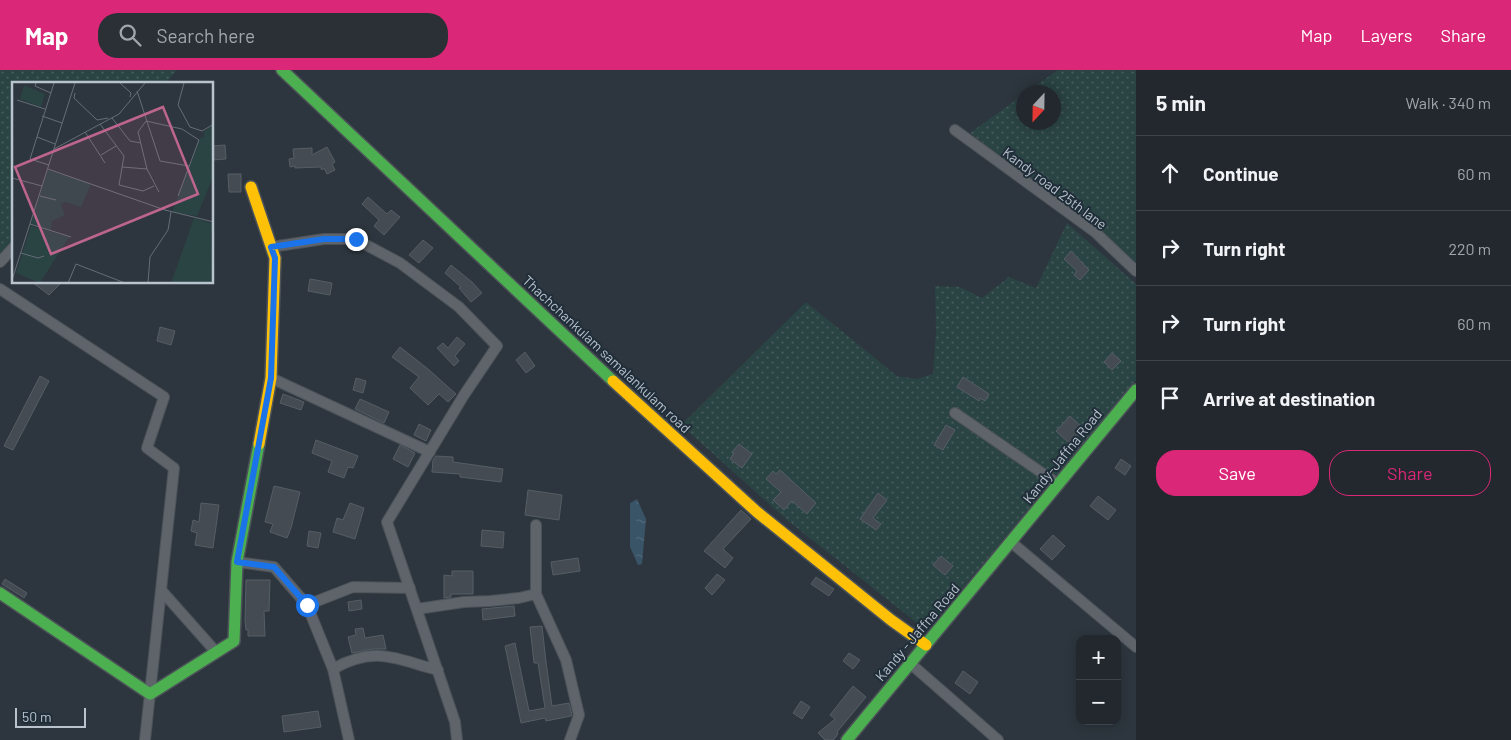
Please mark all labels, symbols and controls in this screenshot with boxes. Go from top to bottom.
search box [98,13,448,58]
text: Map [25,21,68,50]
icon: search [116,21,144,49]
text: Search here [156,24,255,47]
text: Map [1300,24,1332,46]
text: Layers [1360,24,1413,46]
text: Share [1441,24,1486,46]
inset map [12,82,214,284]
north arrow [1016,85,1061,130]
text: 5 min [1156,90,1206,115]
text: Walk · 340 m [1406,93,1491,112]
street label: Kandy road 25th lane [1000,143,1110,233]
icon: ahead [1156,159,1184,187]
text: Continue [1203,162,1279,185]
text: 60 m [1457,164,1491,183]
route end [345,228,368,251]
icon: right [1156,234,1184,262]
text: Turn right [1203,237,1285,260]
text: 220 m [1448,239,1491,258]
street label: Thachchankulam samalankulam road [519,272,695,436]
icon: right [1156,309,1184,337]
text: Turn right [1203,312,1285,335]
text: 60 m [1457,314,1491,333]
icon: arrive [1156,384,1184,412]
text: Arrive at destination [1203,387,1375,410]
street label: Kandy-Jaffna Road [1019,406,1105,506]
button: Save [1156,450,1319,496]
button: Share [1329,450,1491,496]
street label: Kandy - Jaffna Road [871,580,963,684]
route start [296,594,319,617]
map controls [1076,635,1121,725]
button: + [1076,635,1121,680]
button: − [1076,680,1121,725]
scale bar [15,705,86,728]
text: 50 m [22,708,51,725]

